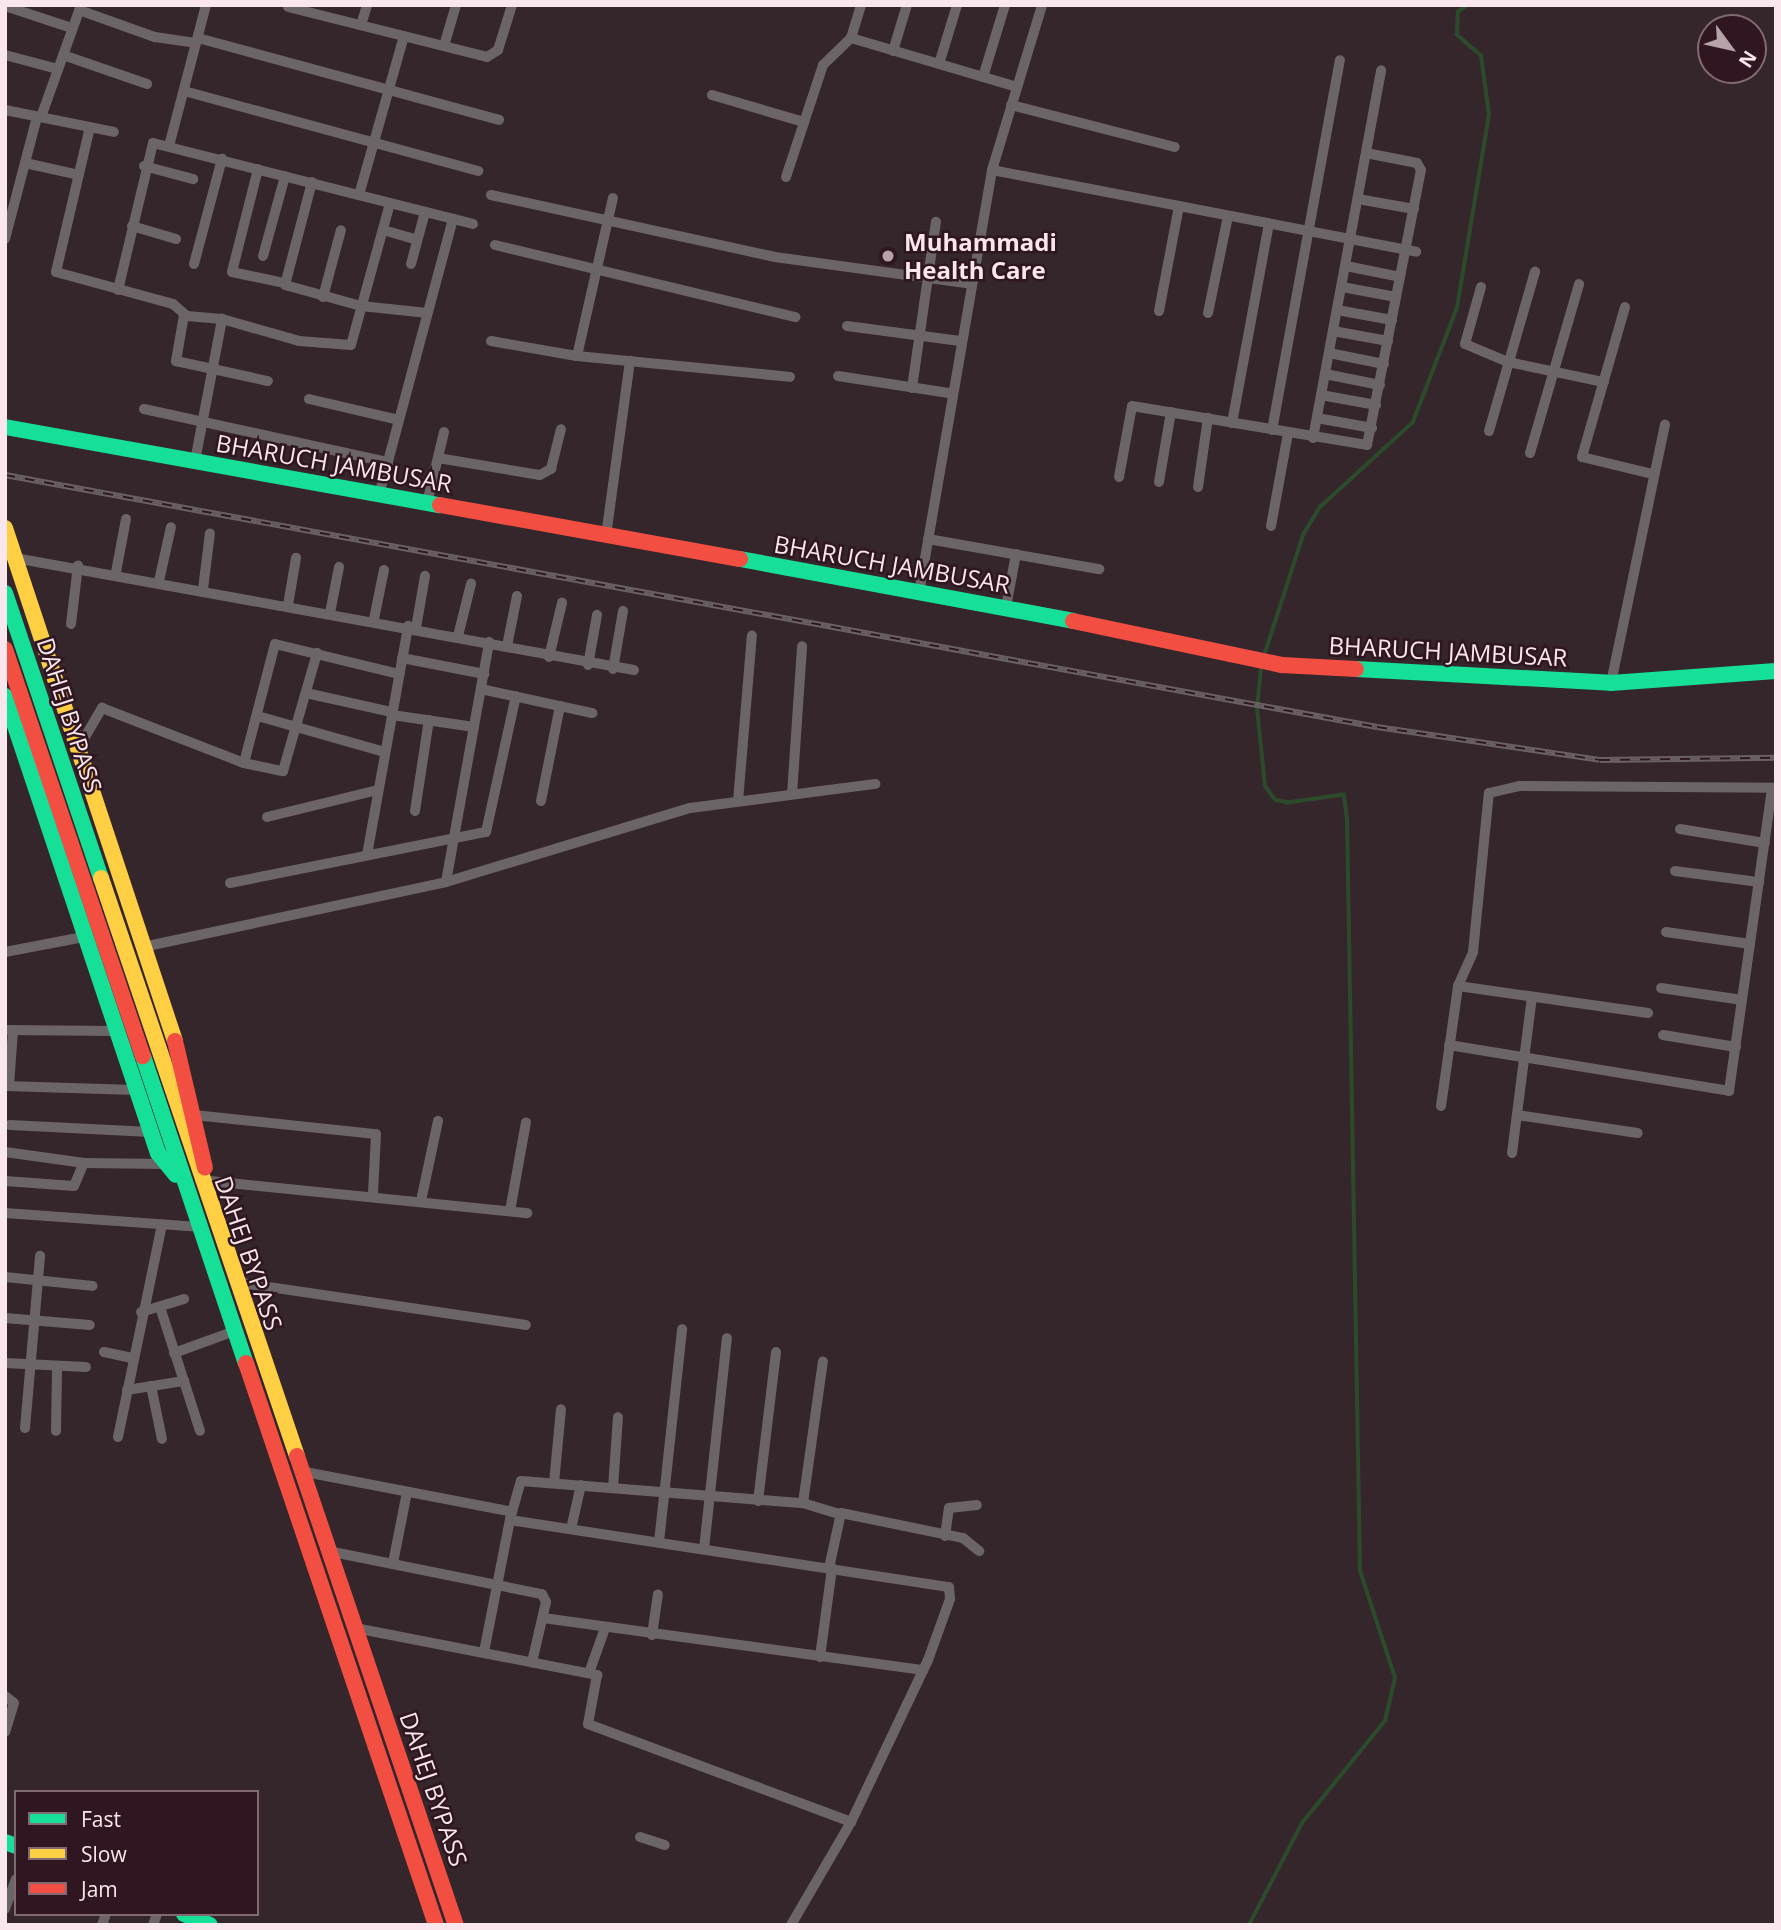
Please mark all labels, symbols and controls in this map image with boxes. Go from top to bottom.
north arrow [1697,14,1767,84]
text: N [1733,46,1763,73]
place label: Muhammadi Health Care [904,228,1057,284]
marker: Muhammadi Health Care [878,246,898,266]
street label: BHARUCH JAMBUSAR [214,428,454,498]
street label: BHARUCH JAMBUSAR [772,529,1012,599]
street label: BHARUCH JAMBUSAR [1328,630,1568,672]
street label: DAHEJ BYPASS [31,634,109,796]
street label: DAHEJ BYPASS [209,1172,289,1334]
street label: DAHEJ BYPASS [394,1708,474,1870]
legend [14,1790,259,1916]
text: Fast [81,1805,121,1833]
text: Slow [81,1840,127,1868]
text: Jam [81,1875,118,1903]

